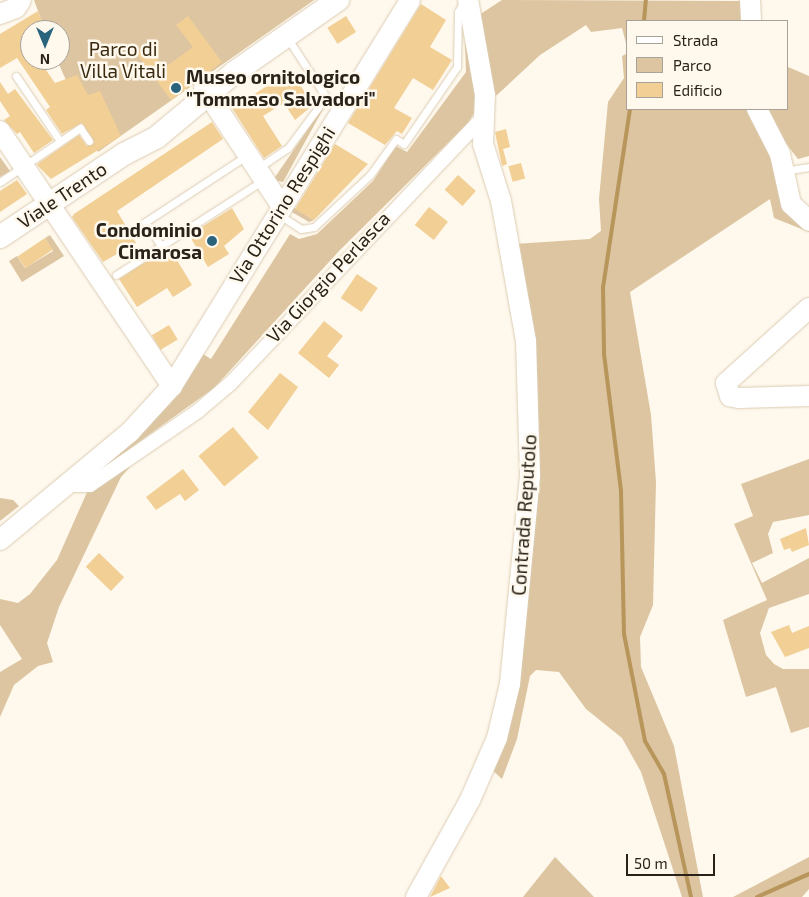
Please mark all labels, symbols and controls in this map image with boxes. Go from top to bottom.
north arrow [20,20,70,70]
legend [626,20,789,110]
text: Strada [673,31,718,49]
park label: Parco di Villa Vitali [80,38,166,82]
text: N [40,51,50,68]
text: Parco [673,56,712,74]
place label: Museo ornitologico "Tommaso Salvadori" [186,66,376,110]
text: Edificio [673,81,722,99]
marker: Museo ornitologico "Tommaso Salvadori" [170,82,182,94]
street label: Via Ottorino Respighi [224,122,340,288]
street label: Viale Trento [13,157,111,233]
street label: Via Giorgio Perlasca [261,207,395,347]
place label: Condominio Cimarosa [96,219,202,263]
marker: Condominio Cimarosa [206,235,218,247]
street label: Contrada Reputolo [507,434,541,596]
scale bar [629,844,718,876]
text: 50 m [634,854,668,872]

